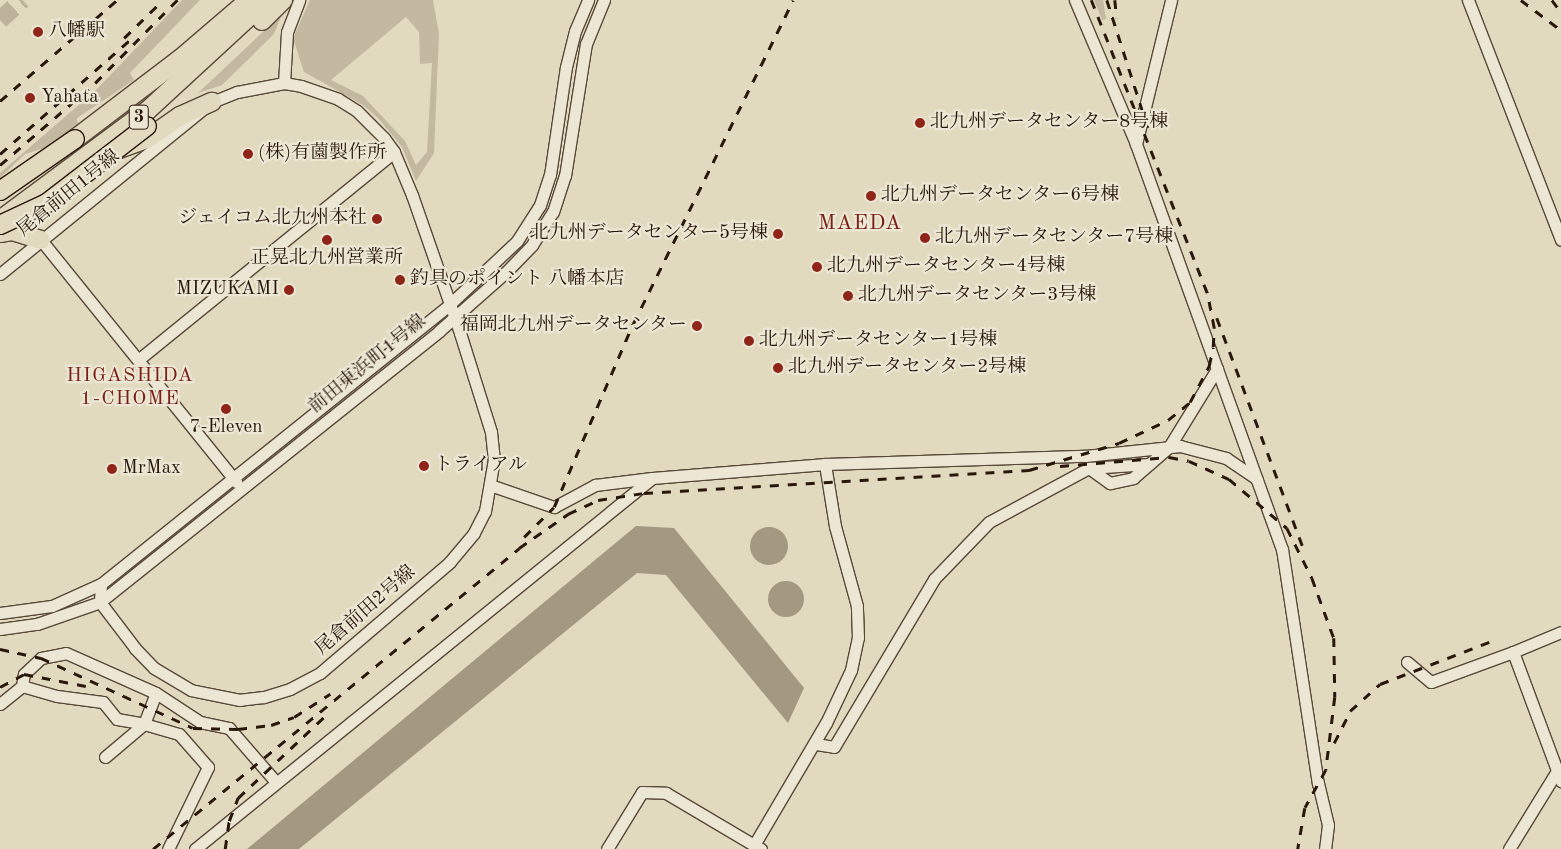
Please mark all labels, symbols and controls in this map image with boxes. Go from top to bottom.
place label: 八幡駅 [48,21,105,43]
marker: 八幡駅 [32,26,44,38]
place label: Yahata [41,87,99,109]
marker: Yahata [23,91,37,105]
road number: 3 [128,101,150,132]
place label: 北九州データセンター8号棟 [930,112,1169,134]
marker: 北九州データセンター8号棟 [914,117,926,129]
place label: (株)有薗製作所 [258,143,386,165]
street label: 尾倉前田1号線 [13,146,125,242]
marker: (株)有薗製作所 [242,148,254,160]
place label: 北九州データセンター6号棟 [881,185,1120,207]
marker: 北九州データセンター6号棟 [865,190,877,202]
place label: ジェイコム北九州本社 [177,208,367,230]
district label: MAEDA [817,211,903,237]
marker: ジェイコム北九州本社 [371,213,383,225]
place label: 北九州データセンター5号棟 [529,223,768,245]
place label: 北九州データセンター7号棟 [935,227,1174,249]
marker: 北九州データセンター5号棟 [772,228,784,240]
marker: 北九州データセンター7号棟 [919,232,931,244]
marker: 正晃北九州営業所 [321,234,333,246]
place label: 正晃北九州営業所 [251,248,403,270]
place label: 北九州データセンター4号棟 [827,256,1066,278]
marker: 北九州データセンター4号棟 [811,261,823,273]
place label: 釣具のポイント 八幡本店 [410,269,624,291]
marker: 釣具のポイント 八幡本店 [394,274,406,286]
place label: MIZUKAMI [176,279,279,301]
marker: MIZUKAMI [283,284,295,296]
place label: 北九州データセンター3号棟 [858,285,1097,307]
marker: 北九州データセンター3号棟 [842,290,854,302]
street label: 前田東浜町1号線 [305,311,431,419]
place label: 福岡北九州データセンター [459,315,687,337]
marker: 福岡北九州データセンター [691,320,703,332]
place label: 北九州データセンター1号棟 [759,330,998,352]
marker: 北九州データセンター1号棟 [743,335,755,347]
place label: 北九州データセンター2号棟 [788,357,1027,379]
marker: 北九州データセンター2号棟 [772,362,784,374]
district label: HIGASHIDA 1-CHOME [65,364,195,411]
marker: 7-Eleven [220,403,232,415]
place label: 7-Eleven [189,417,263,439]
place label: トライアル [434,455,529,477]
place label: MrMax [122,458,181,480]
marker: トライアル [418,460,430,472]
marker: MrMax [106,463,118,475]
street label: 尾倉前田2号線 [311,561,421,661]

